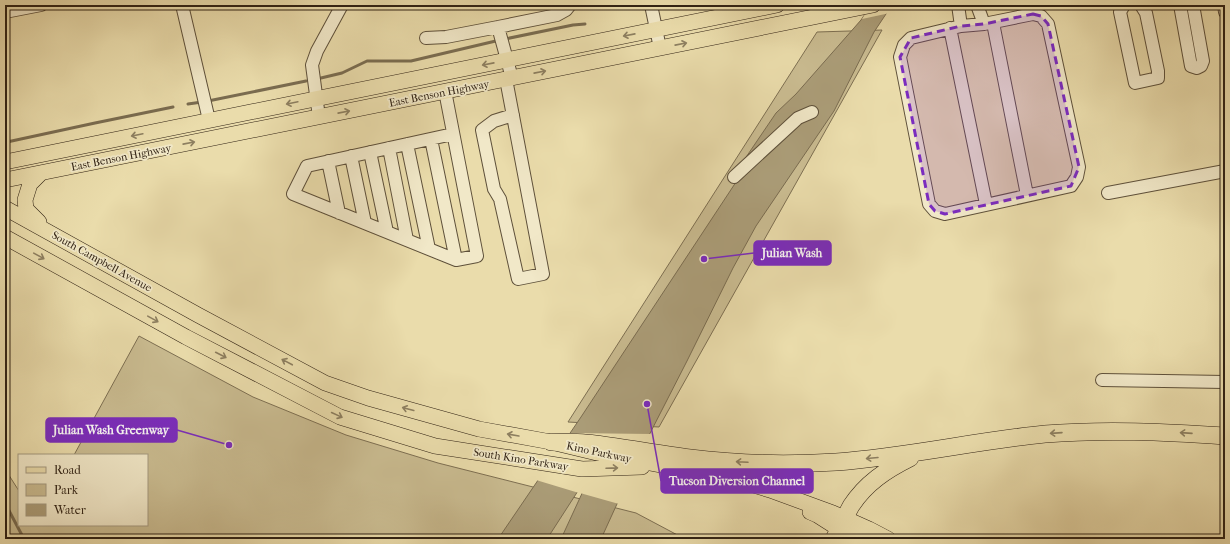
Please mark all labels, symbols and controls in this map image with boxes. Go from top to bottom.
one-way arrow [623,32,636,40]
one-way arrow [674,39,687,47]
one-way arrow [482,60,495,68]
one-way arrow [533,68,546,76]
street label: East Benson Highway [388,77,492,110]
one-way arrow [286,100,299,108]
one-way arrow [337,108,350,116]
one-way arrow [131,131,144,139]
one-way arrow [182,139,195,147]
street label: East Benson Highway [70,141,174,174]
street label: South Campbell Avenue [49,228,155,295]
callout: Julian Wash [754,241,831,265]
text: Julian Wash [760,246,823,261]
one-way arrow [33,252,45,260]
one-way arrow [147,315,159,323]
one-way arrow [215,352,227,360]
one-way arrow [282,358,294,366]
one-way arrow [402,405,415,412]
one-way arrow [330,412,342,419]
callout: Julian Wash Greenway [46,418,177,442]
text: Julian Wash Greenway [51,423,170,438]
one-way arrow [1050,430,1063,437]
one-way arrow [1180,430,1193,437]
one-way arrow [507,431,520,439]
street label: Kino Parkway [565,439,634,466]
street label: South Kino Parkway [472,446,570,474]
legend [18,454,148,526]
one-way arrow [866,455,879,462]
one-way arrow [736,458,749,465]
text: Road [54,463,81,477]
one-way arrow [605,465,618,472]
callout: Tucson Diversion Channel [661,469,813,493]
text: Tucson Diversion Channel [668,474,806,488]
text: Park [54,483,79,497]
text: Water [53,503,87,517]

